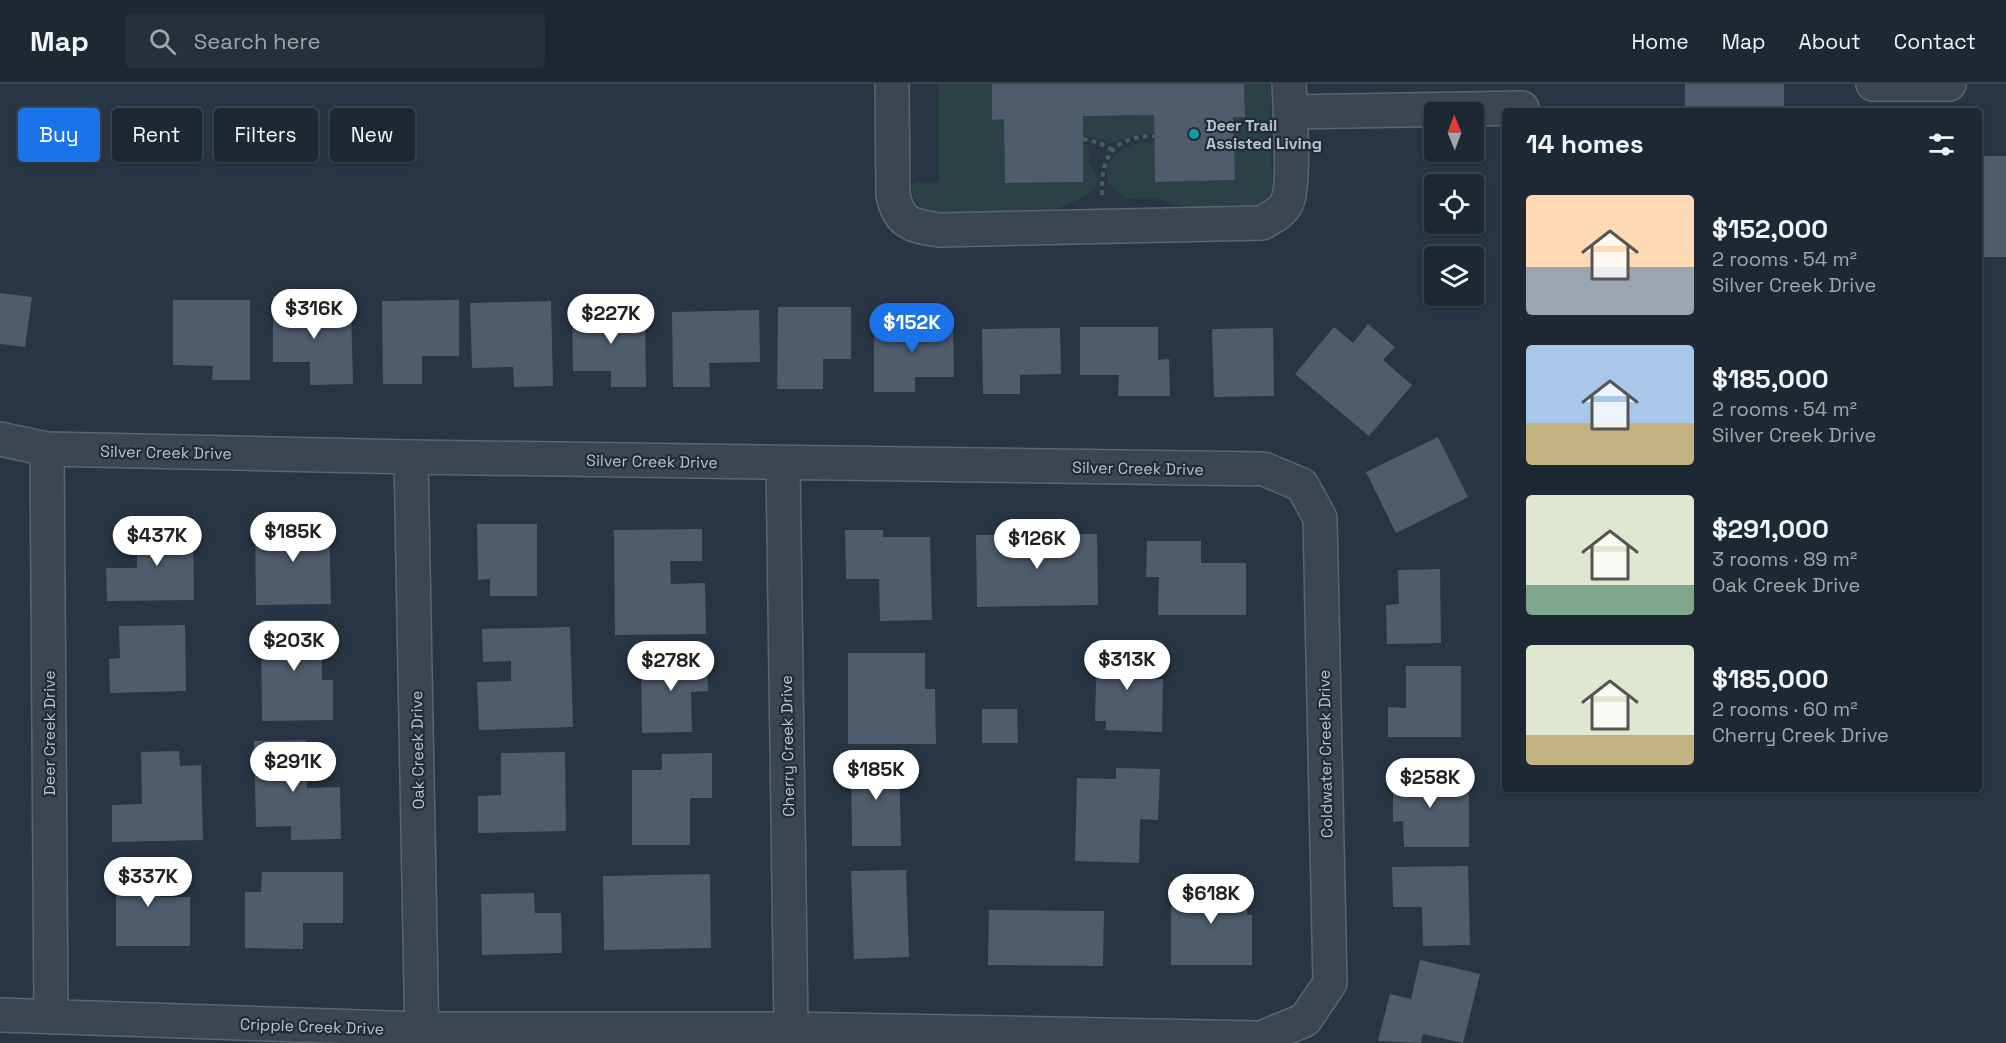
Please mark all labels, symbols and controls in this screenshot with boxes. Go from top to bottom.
search box [125,14,545,68]
text: Map [30,23,89,59]
icon: search [146,25,179,58]
text: Search here [194,27,321,55]
text: Home [1631,28,1689,55]
text: Map [1722,28,1766,55]
text: About [1799,28,1861,55]
text: Contact [1894,28,1976,55]
north arrow [1424,102,1484,162]
map controls [1424,102,1484,306]
chip: Buy [18,108,100,162]
chip: Rent [112,108,202,162]
chip: Filters [214,108,318,162]
chip: New [330,108,415,162]
place label: Deer Trail Assisted Living [1206,115,1322,154]
marker: Deer Trail Assisted Living [1187,127,1201,141]
text: 14 homes [1526,127,1644,161]
icon: filters [1925,128,1958,161]
button: locate [1424,174,1484,234]
text: $152,000 [1712,212,1828,246]
icon: home [1574,219,1646,291]
button: layers [1424,246,1484,306]
text: 2 rooms · 54 m² [1712,246,1857,272]
text: Silver Creek Drive [1712,272,1876,298]
pin: $316K [272,289,356,340]
pin: $227K [569,294,653,345]
text: $316K [285,295,343,321]
text: $227K [581,300,641,326]
pin: $152K [870,303,954,354]
text: $152K [883,309,941,335]
text: $185,000 [1712,362,1829,396]
icon: home [1574,369,1646,441]
text: 2 rooms · 54 m² [1712,396,1857,422]
text: Silver Creek Drive [1712,422,1876,448]
street label: Silver Creek Drive [100,441,232,464]
street label: Silver Creek Drive [586,450,718,473]
street label: Silver Creek Drive [1072,457,1204,480]
pin: $185K [251,512,335,563]
text: $291,000 [1712,512,1829,546]
pin: $437K [115,516,199,567]
text: $185K [264,518,322,544]
pin: $126K [995,519,1079,570]
icon: home [1574,519,1646,591]
text: $437K [127,522,187,548]
text: $126K [1008,525,1066,551]
text: 3 rooms · 89 m² [1712,546,1857,572]
text: Oak Creek Drive [1712,572,1860,598]
pin: $203K [252,621,336,672]
text: $203K [263,627,325,653]
pin: $313K [1085,640,1169,691]
pin: $278K [629,641,713,692]
text: $313K [1098,646,1156,672]
text: $278K [641,647,701,673]
text: $185,000 [1712,662,1829,696]
icon: home [1574,669,1646,741]
street label: Deer Creek Drive [39,670,60,796]
street label: Coldwater Creek Drive [1314,670,1337,838]
street label: Cherry Creek Drive [776,675,799,817]
street label: Oak Creek Drive [406,690,429,809]
text: 2 rooms · 60 m² [1712,696,1858,722]
text: Cherry Creek Drive [1712,722,1889,748]
pin: $291K [251,742,335,793]
text: $291K [264,748,322,774]
pin: $185K [834,750,918,801]
text: $185K [847,756,905,782]
pin: $258K [1388,758,1472,809]
text: $258K [1400,764,1460,790]
pin: $337K [106,857,190,908]
text: $337K [118,863,178,889]
pin: $618K [1169,874,1253,925]
text: $618K [1182,880,1240,906]
street label: Cripple Creek Drive [239,1013,384,1040]

